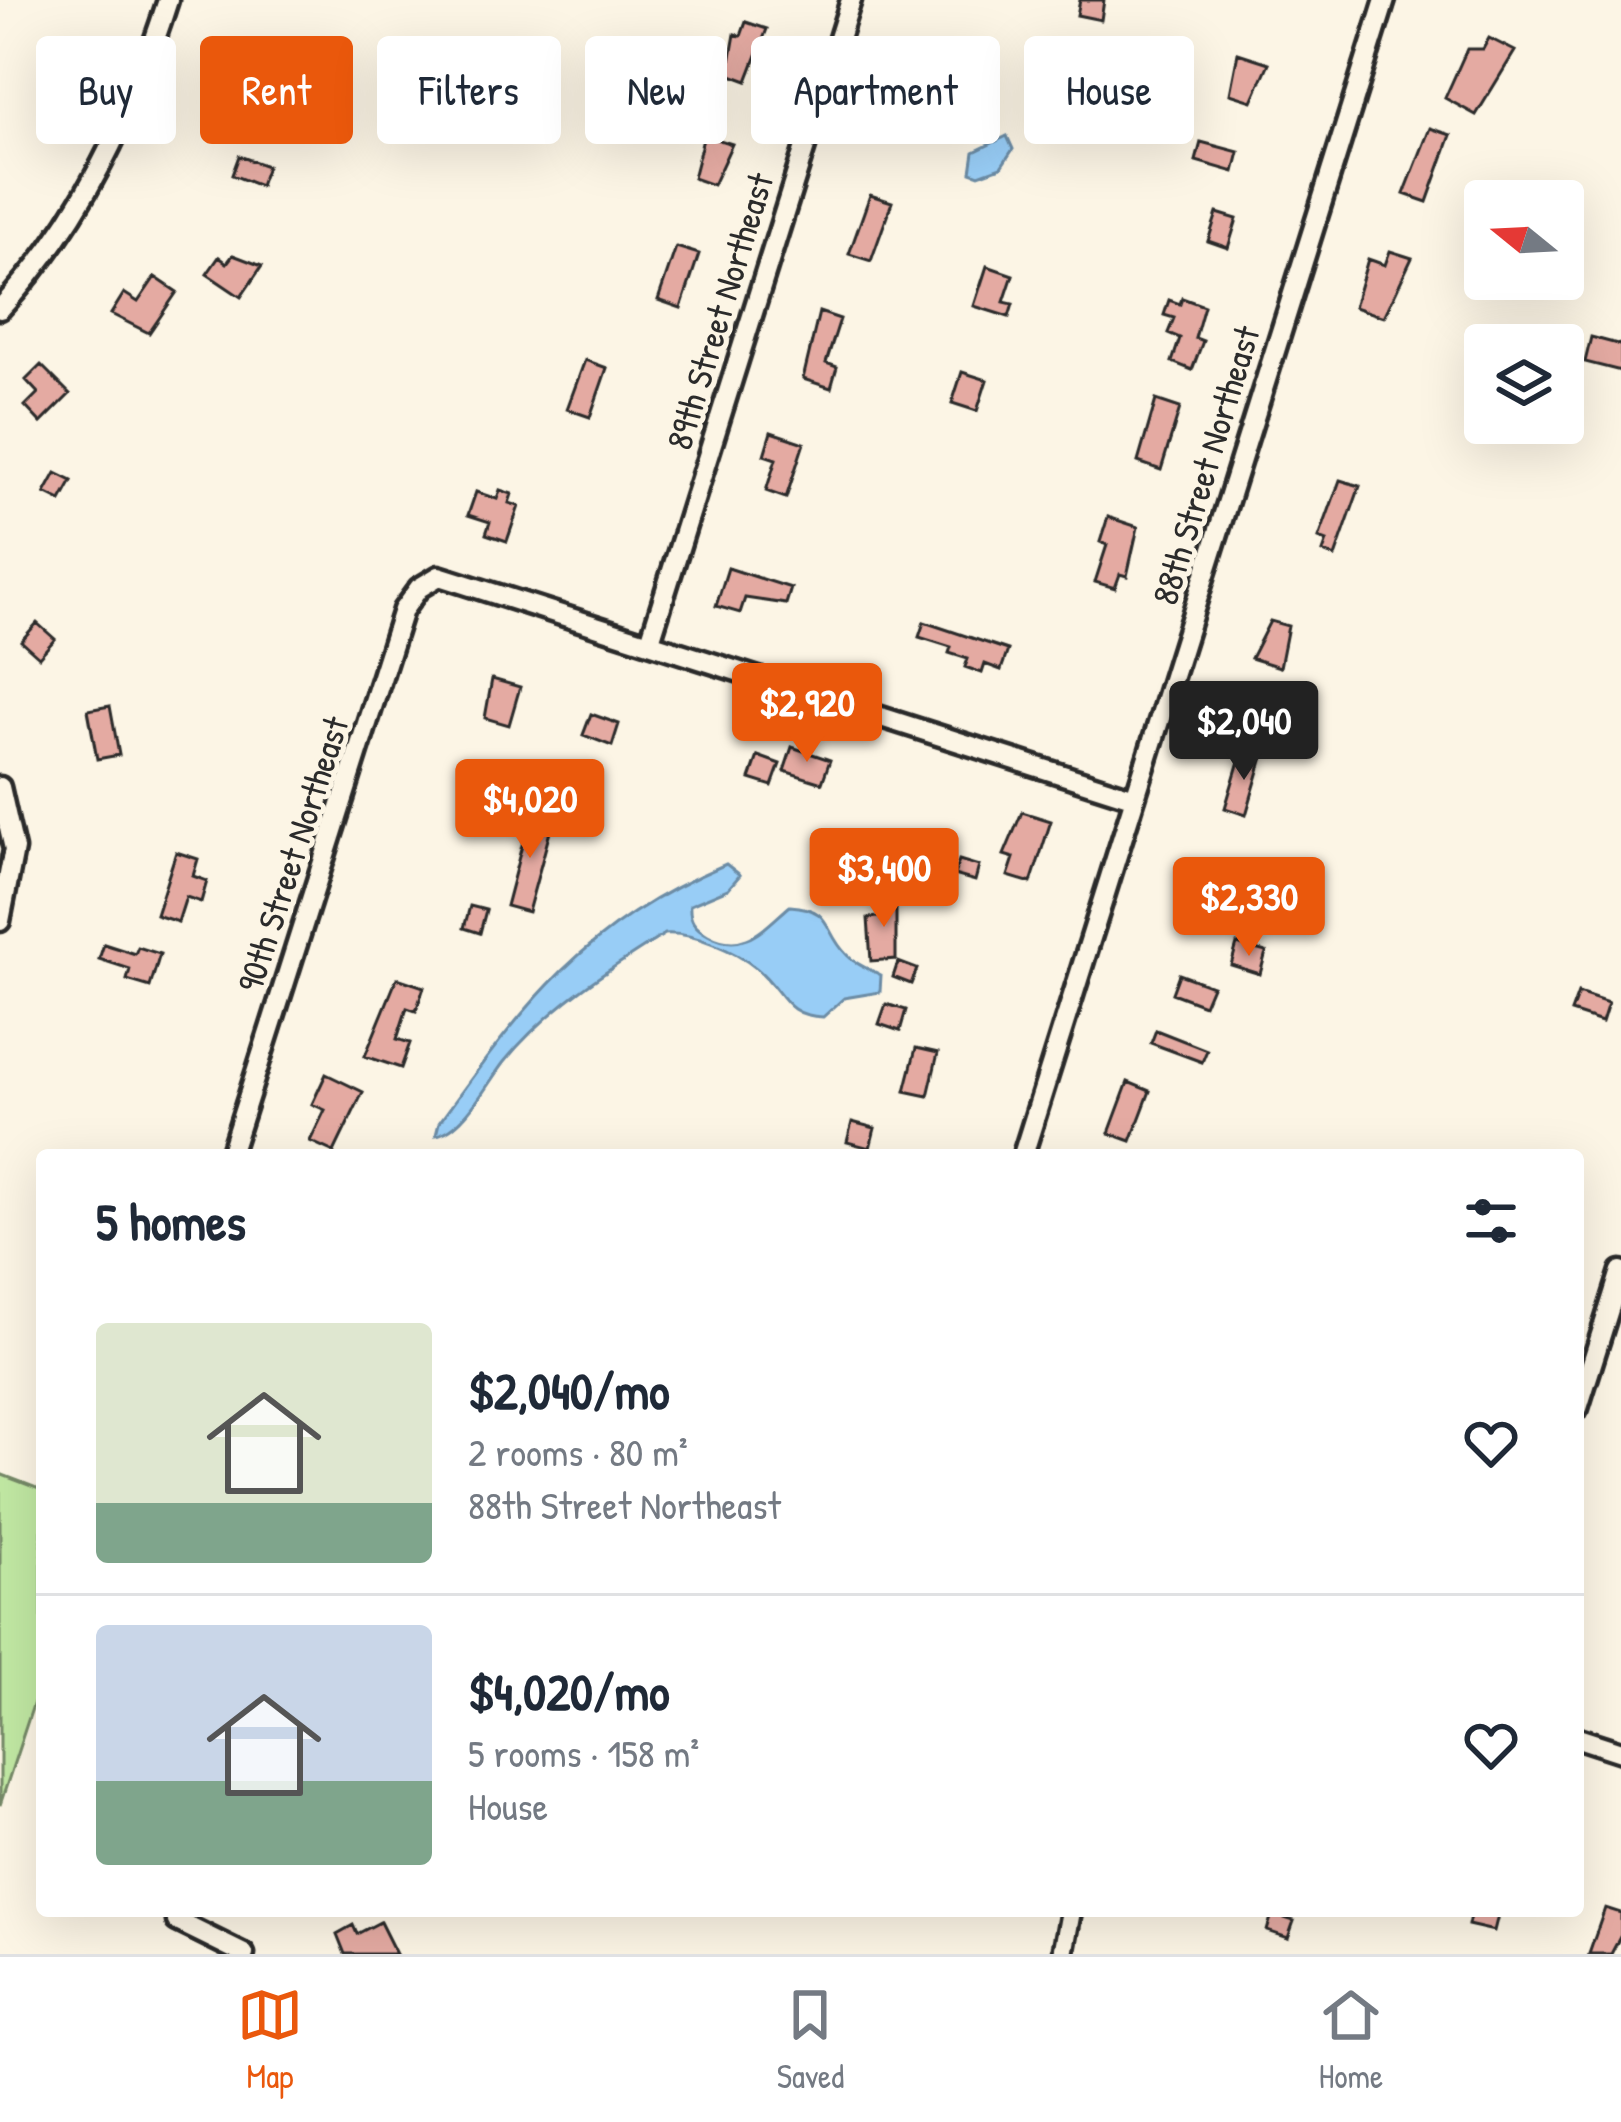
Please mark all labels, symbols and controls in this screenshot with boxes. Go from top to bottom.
chip: Buy [36,36,176,144]
chip: Rent [200,36,353,144]
chip: Filters [377,36,561,144]
chip: New [585,36,727,144]
chip: Apartment [751,36,1000,144]
chip: House [1024,36,1194,144]
street label: 89th Street Northeast [654,166,784,455]
north arrow [1464,180,1584,300]
map controls [1464,180,1584,444]
street label: 88th Street Northeast [1139,319,1271,610]
button: layers [1464,324,1584,444]
pin: $2,920 [709,663,905,765]
text: $2,920 [759,675,855,728]
pin: $2,040 [1146,681,1342,783]
text: $2,040 [1196,693,1292,746]
street label: 90th Street Northeast [224,709,360,998]
pin: $4,020 [432,759,628,861]
text: $4,020 [482,771,578,824]
pin: $3,400 [786,828,982,930]
text: $3,400 [837,840,931,893]
pin: $2,330 [1151,857,1347,959]
text: $2,330 [1200,869,1298,922]
text: 5 homes [96,1187,246,1256]
icon: filters [1458,1188,1524,1254]
text: $2,040/mo [468,1356,670,1425]
icon: home [192,1371,336,1515]
icon: heart [1458,1410,1524,1476]
text: 2 rooms · 80 m² [468,1425,688,1478]
text: 88th Street Northeast [468,1478,781,1531]
text: $4,020/mo [468,1657,670,1726]
icon: home [192,1673,336,1817]
icon: heart [1458,1712,1524,1778]
text: 5 rooms · 158 m² [468,1726,699,1779]
text: House [468,1779,548,1832]
tab: Map [237,1982,303,2098]
tab: Saved [777,1982,844,2098]
tab: Home [1318,1982,1384,2098]

